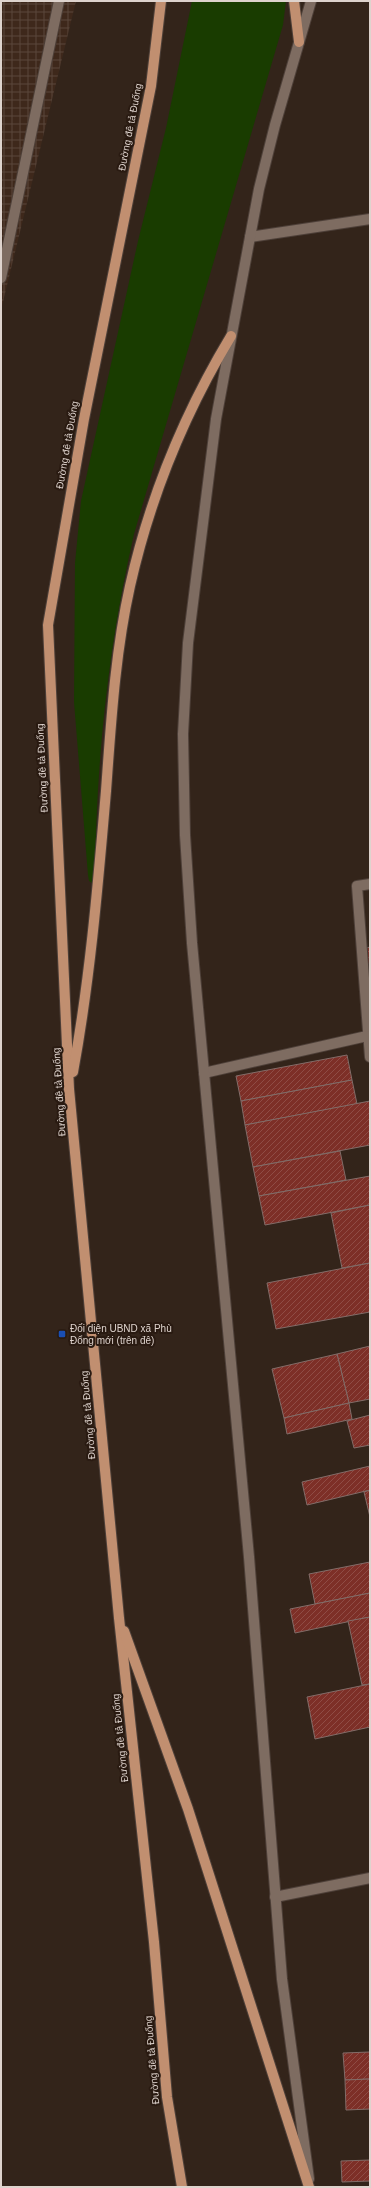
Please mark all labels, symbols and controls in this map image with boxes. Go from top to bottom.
street label: Đường đê tả Đuống [116,82,144,172]
street label: Đường đê tả Đuống [54,400,80,490]
street label: Đường đê tả Đuống [34,723,50,813]
street label: Đường đê tả Đuống [50,1047,68,1137]
place label: Đối diện UBND xã Phù Đổng mới (trên đê) [70,1323,172,1346]
marker: Đối diện UBND xã Phù Đổng mới (trên đê) [57,1329,67,1339]
street label: Đường đê tả Đuống [79,1370,97,1460]
street label: Đường đê tả Đuống [110,1693,130,1783]
street label: Đường đê tả Đuống [143,2015,161,2105]

